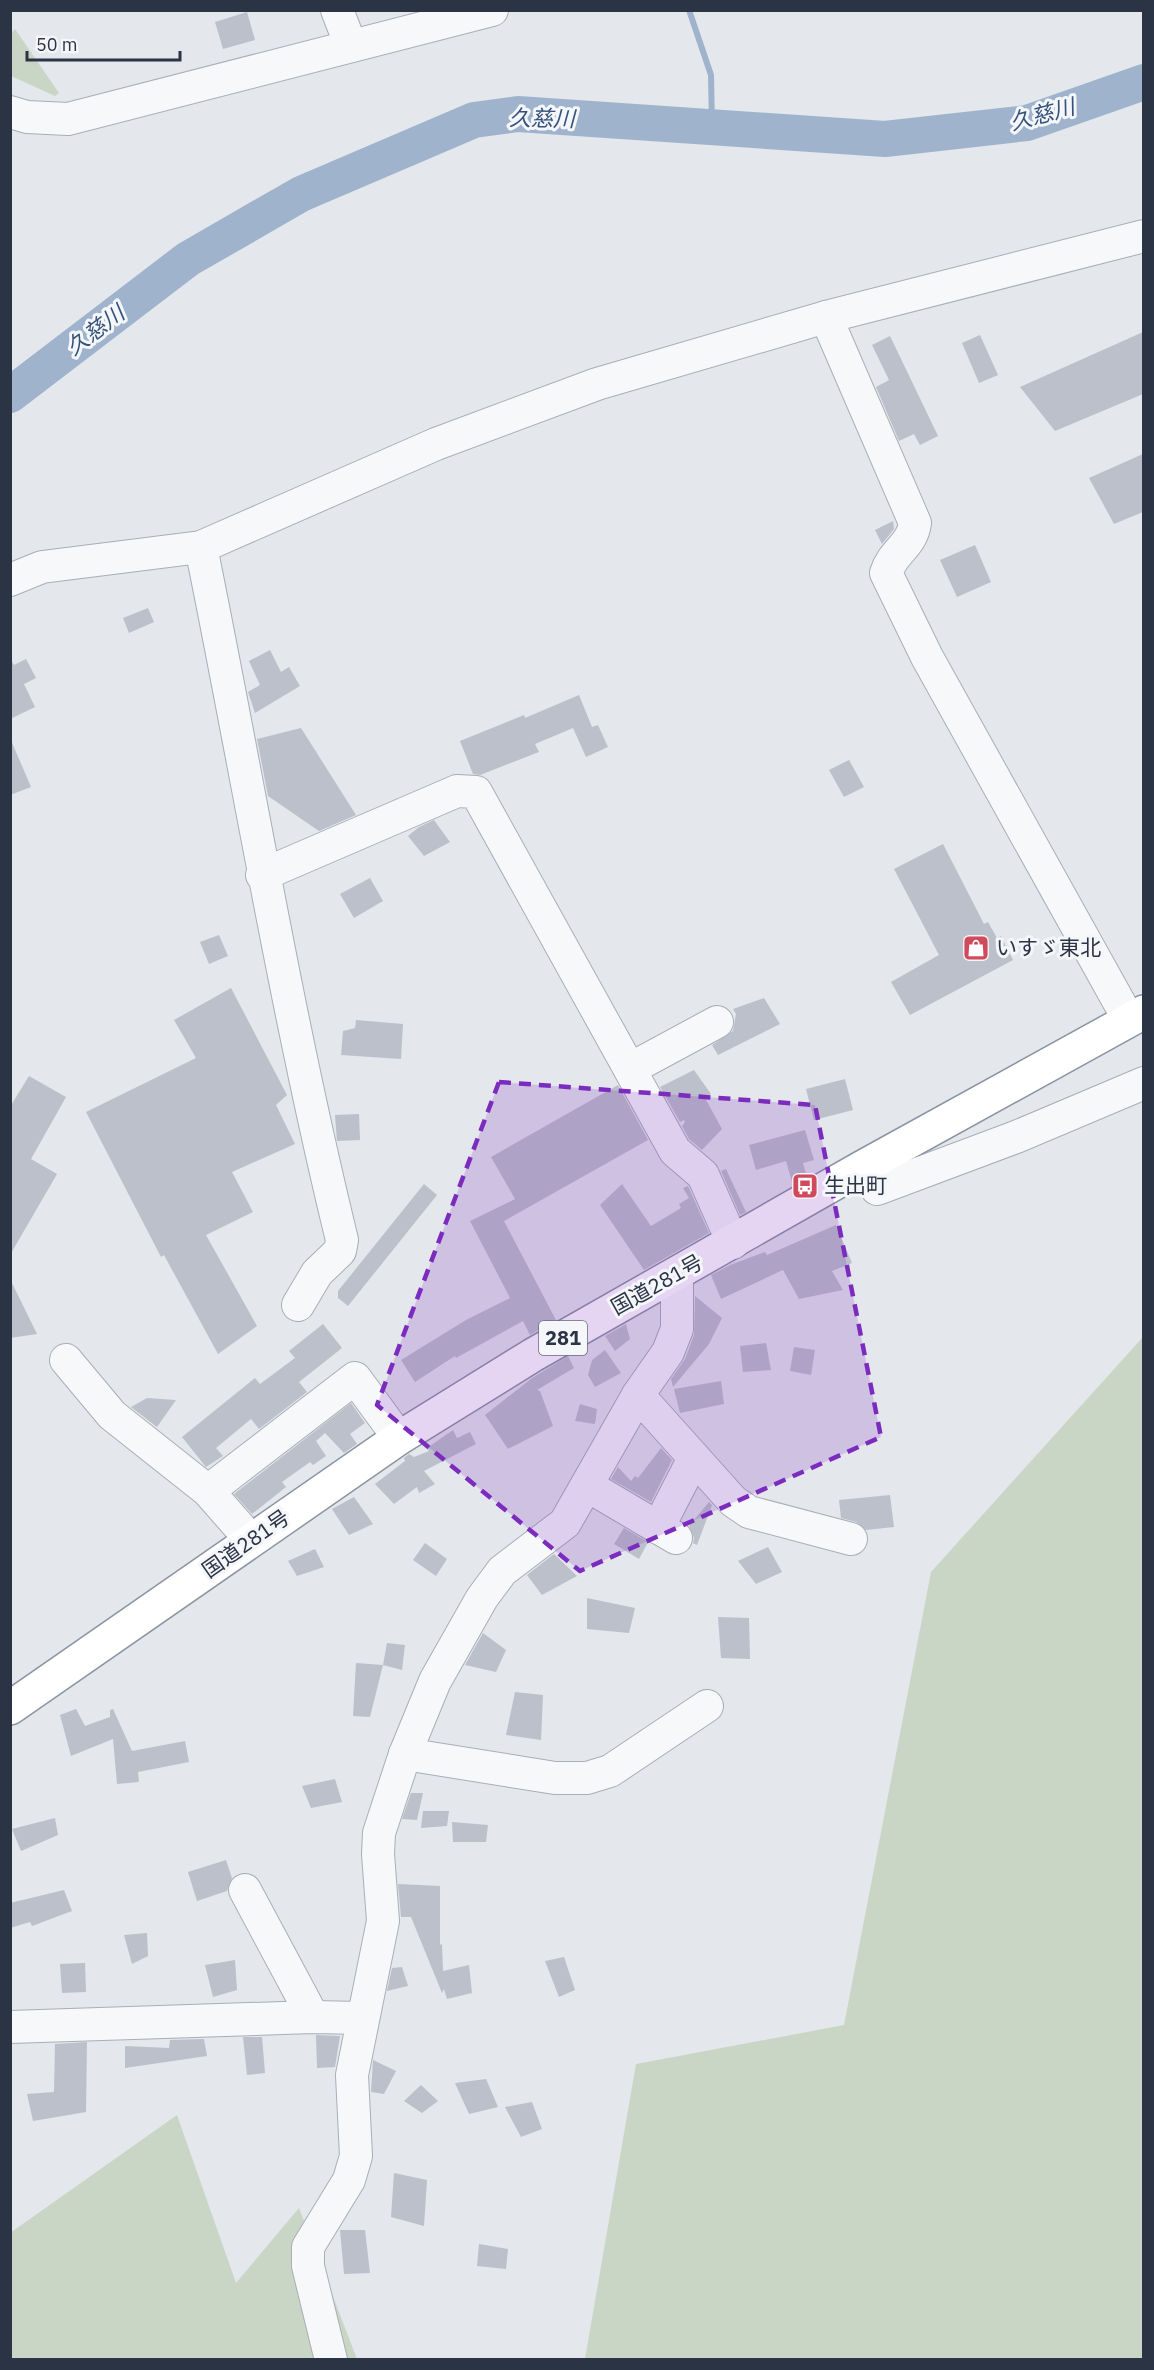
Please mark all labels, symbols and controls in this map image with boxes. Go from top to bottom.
scale bar [27,24,180,62]
text: 50 m [36,33,78,56]
water label: 久慈川 [1006,90,1079,136]
water label: 久慈川 [509,102,577,133]
water label: 久慈川 [60,297,131,361]
shop icon: いすゞ東北 [961,933,991,963]
place label: いすゞ東北 [996,933,1101,961]
bus stop icon: 生出町 [790,1171,820,1201]
place label: 生出町 [824,1171,887,1199]
street label: 国道281号 [606,1247,707,1321]
road number: 281 [539,1321,587,1355]
street label: 国道281号 [196,1503,295,1584]

